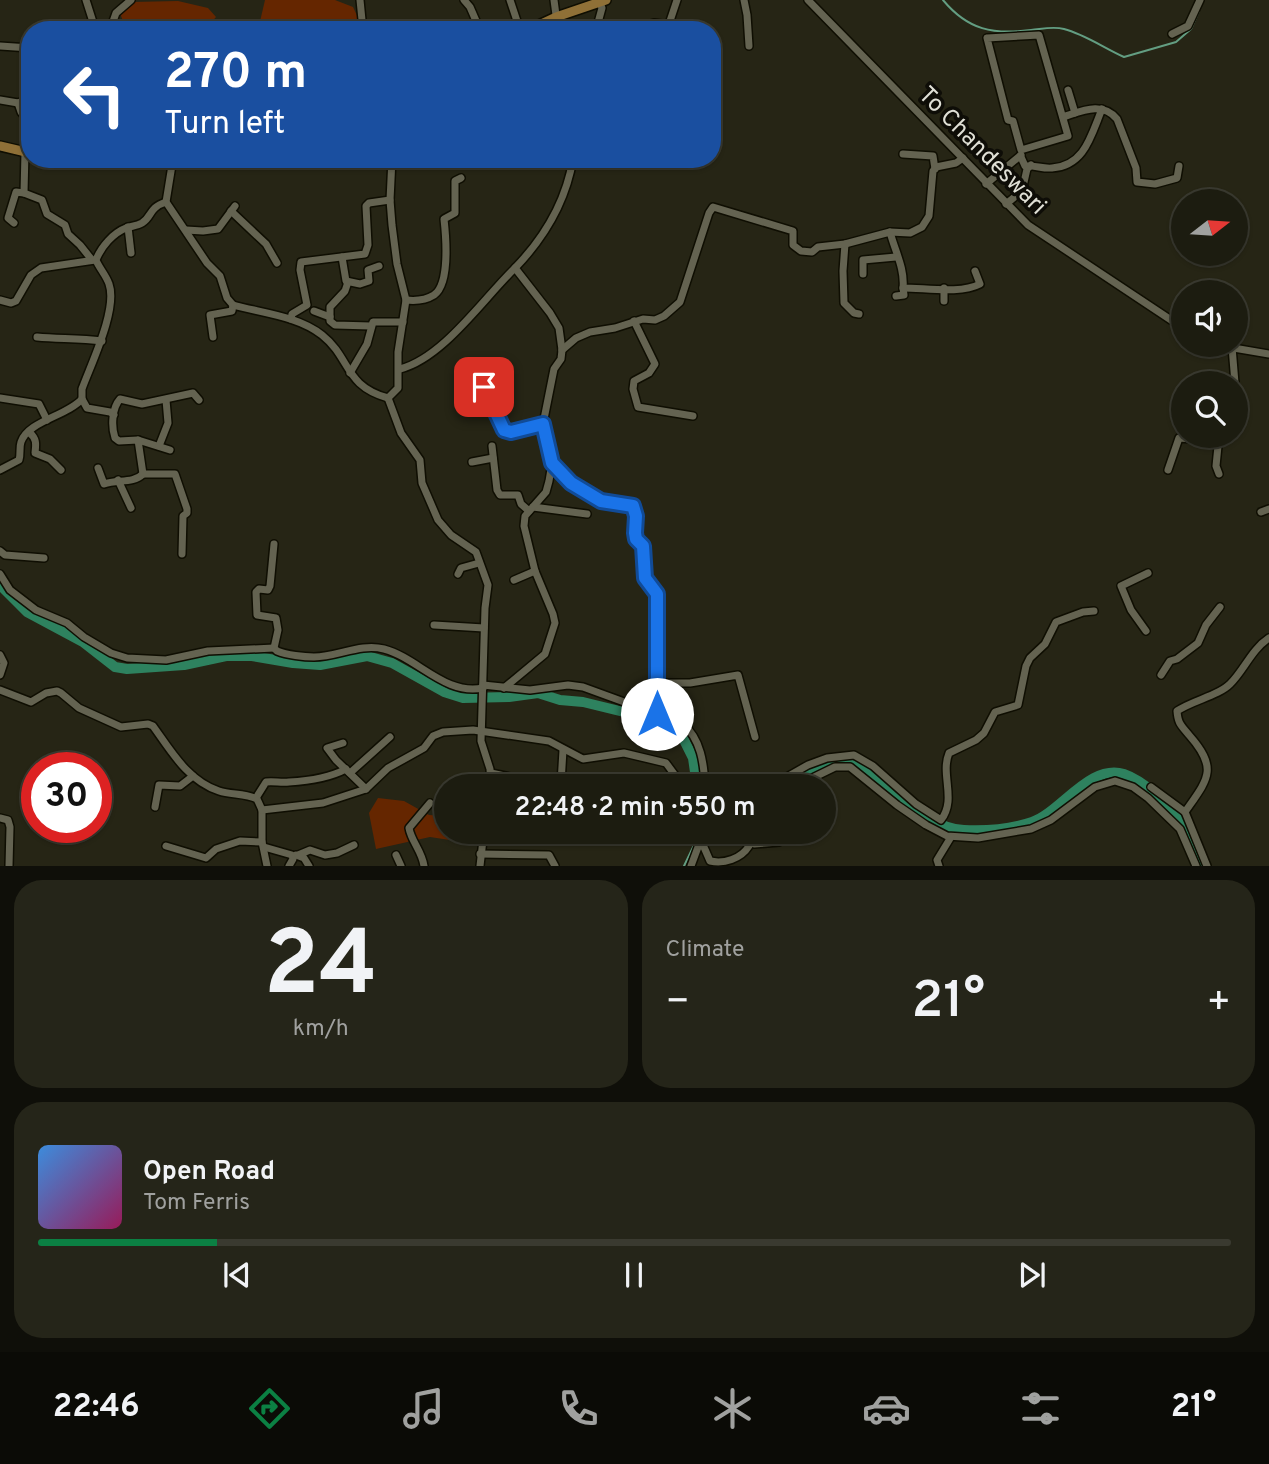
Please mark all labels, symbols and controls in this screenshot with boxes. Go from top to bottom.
text: 270 m [164,44,307,106]
icon: left [49,49,140,140]
street label: To Chandeswari [911,81,1052,222]
text: Turn left [164,105,285,145]
north arrow [1171,189,1248,266]
map controls [1171,189,1248,448]
button: sound [1171,280,1248,357]
pin [454,357,514,417]
icon: arrive [465,368,503,406]
button: search [1171,371,1248,448]
position arrow [620,677,694,751]
speed limit sign: 30 [21,752,112,843]
text: 22:48 · 2 min · 550 m [515,792,755,825]
text: 24 [264,912,378,1027]
text: Climate [666,936,744,965]
text: 21° [911,970,985,1036]
text: − [666,979,690,1028]
text: + [1206,979,1231,1028]
text: km/h [293,1015,349,1044]
text: Open Road [143,1156,275,1189]
text: Tom Ferris [143,1189,250,1218]
icon: previous [218,1256,256,1294]
icon: pause [615,1256,653,1294]
icon: next [1013,1256,1051,1294]
icon: directions [245,1384,294,1433]
icon: music [399,1384,448,1433]
icon: phone [554,1384,603,1433]
icon: climate [708,1384,757,1433]
icon: car [862,1384,911,1433]
icon: filters [1016,1384,1065,1433]
text: 22:46 [53,1388,140,1428]
text: 21° [1171,1388,1216,1428]

